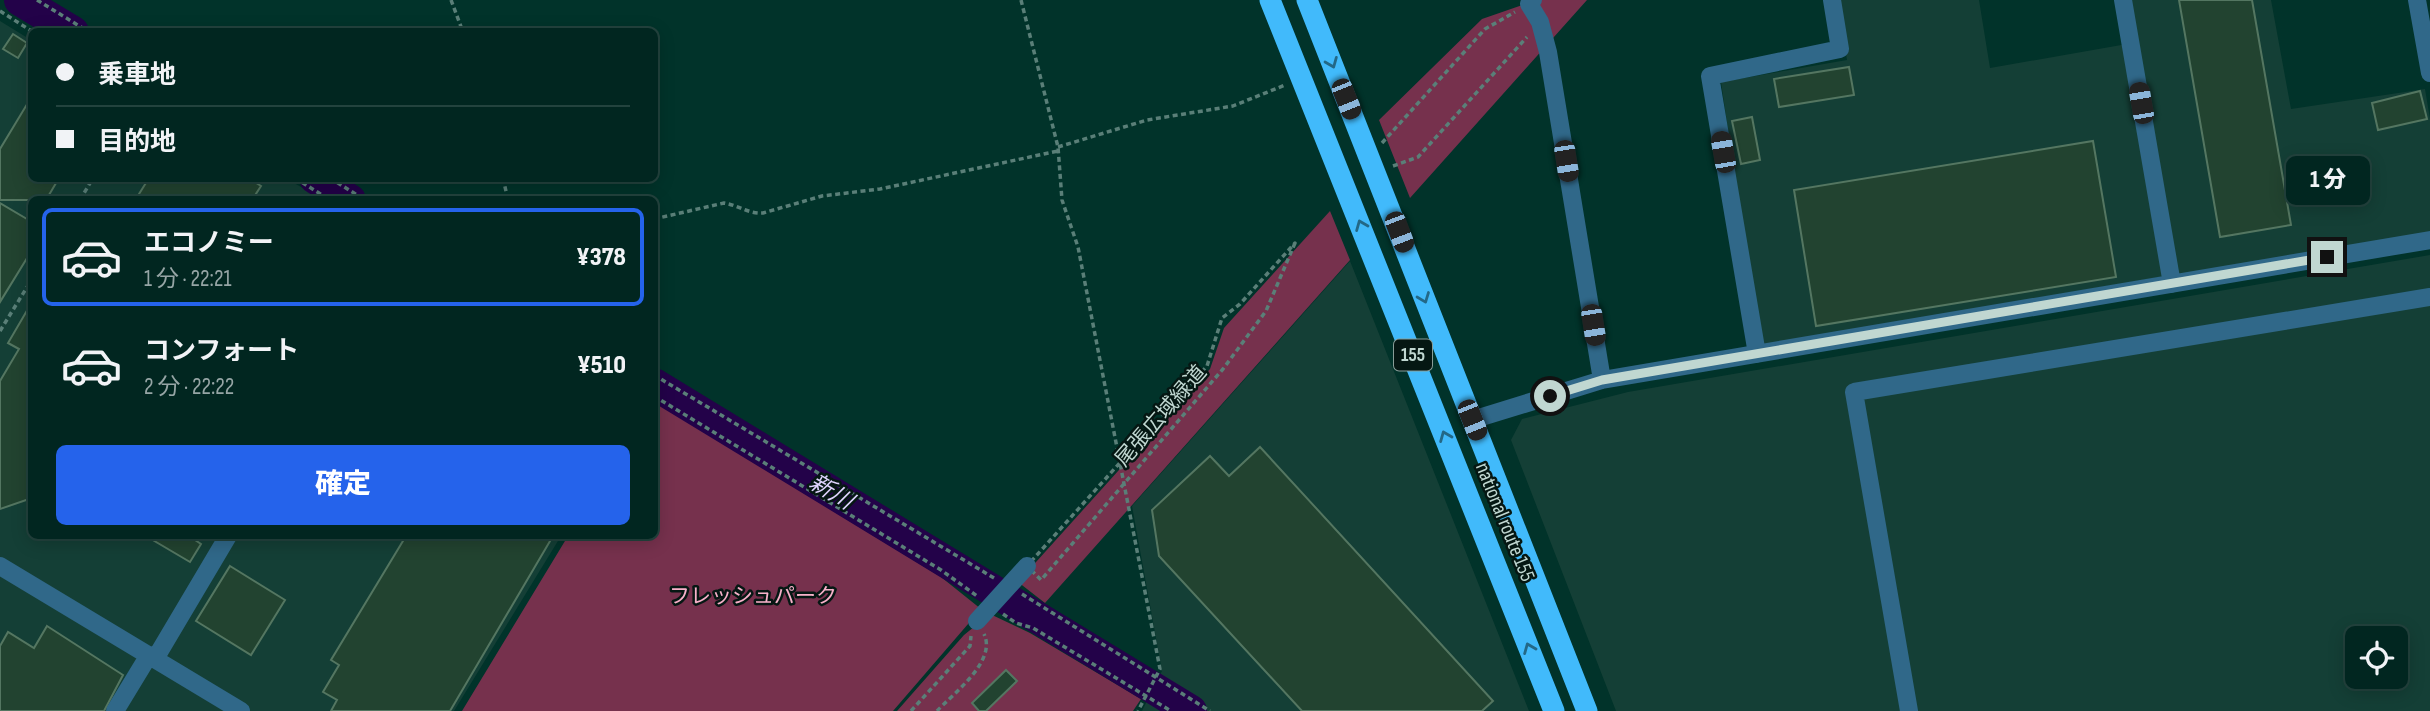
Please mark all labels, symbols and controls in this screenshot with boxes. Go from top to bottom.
one-way arrow [1323,57,1337,69]
text: 乗車地 [98,60,176,91]
car [1329,76,1364,122]
car [2128,80,2155,126]
text: 目的地 [98,127,176,158]
car [1710,129,1737,175]
car [1553,139,1580,183]
callout: 1 分 [2285,156,2369,204]
text: 1 分 [2310,166,2346,194]
car [1382,209,1417,255]
one-way arrow [1356,219,1370,231]
icon: car [60,226,123,289]
text: エコノミー [144,228,274,259]
route end [2311,241,2343,273]
text: ¥378 [576,242,626,273]
text: 1 分 · 22:21 [144,265,232,293]
one-way arrow [1416,291,1430,303]
car [1580,303,1607,347]
icon: car [60,334,123,397]
text: コンフォート [144,336,299,367]
road number: 155 [1394,340,1432,370]
text: ¥510 [577,350,626,381]
street label: 尾張広域緑道 [1110,360,1212,472]
text: 2 分 · 22:22 [144,373,234,401]
route start [1534,380,1566,412]
car [1455,397,1490,443]
one-way arrow [1439,431,1453,443]
button: 確定 [56,445,630,525]
street label: national route 155 [1470,459,1540,585]
water label: 新川 [804,468,860,517]
park label: フレッシュパーク [669,584,837,609]
map controls [2345,626,2408,689]
button: locate [2345,626,2408,689]
one-way arrow [1523,642,1537,655]

